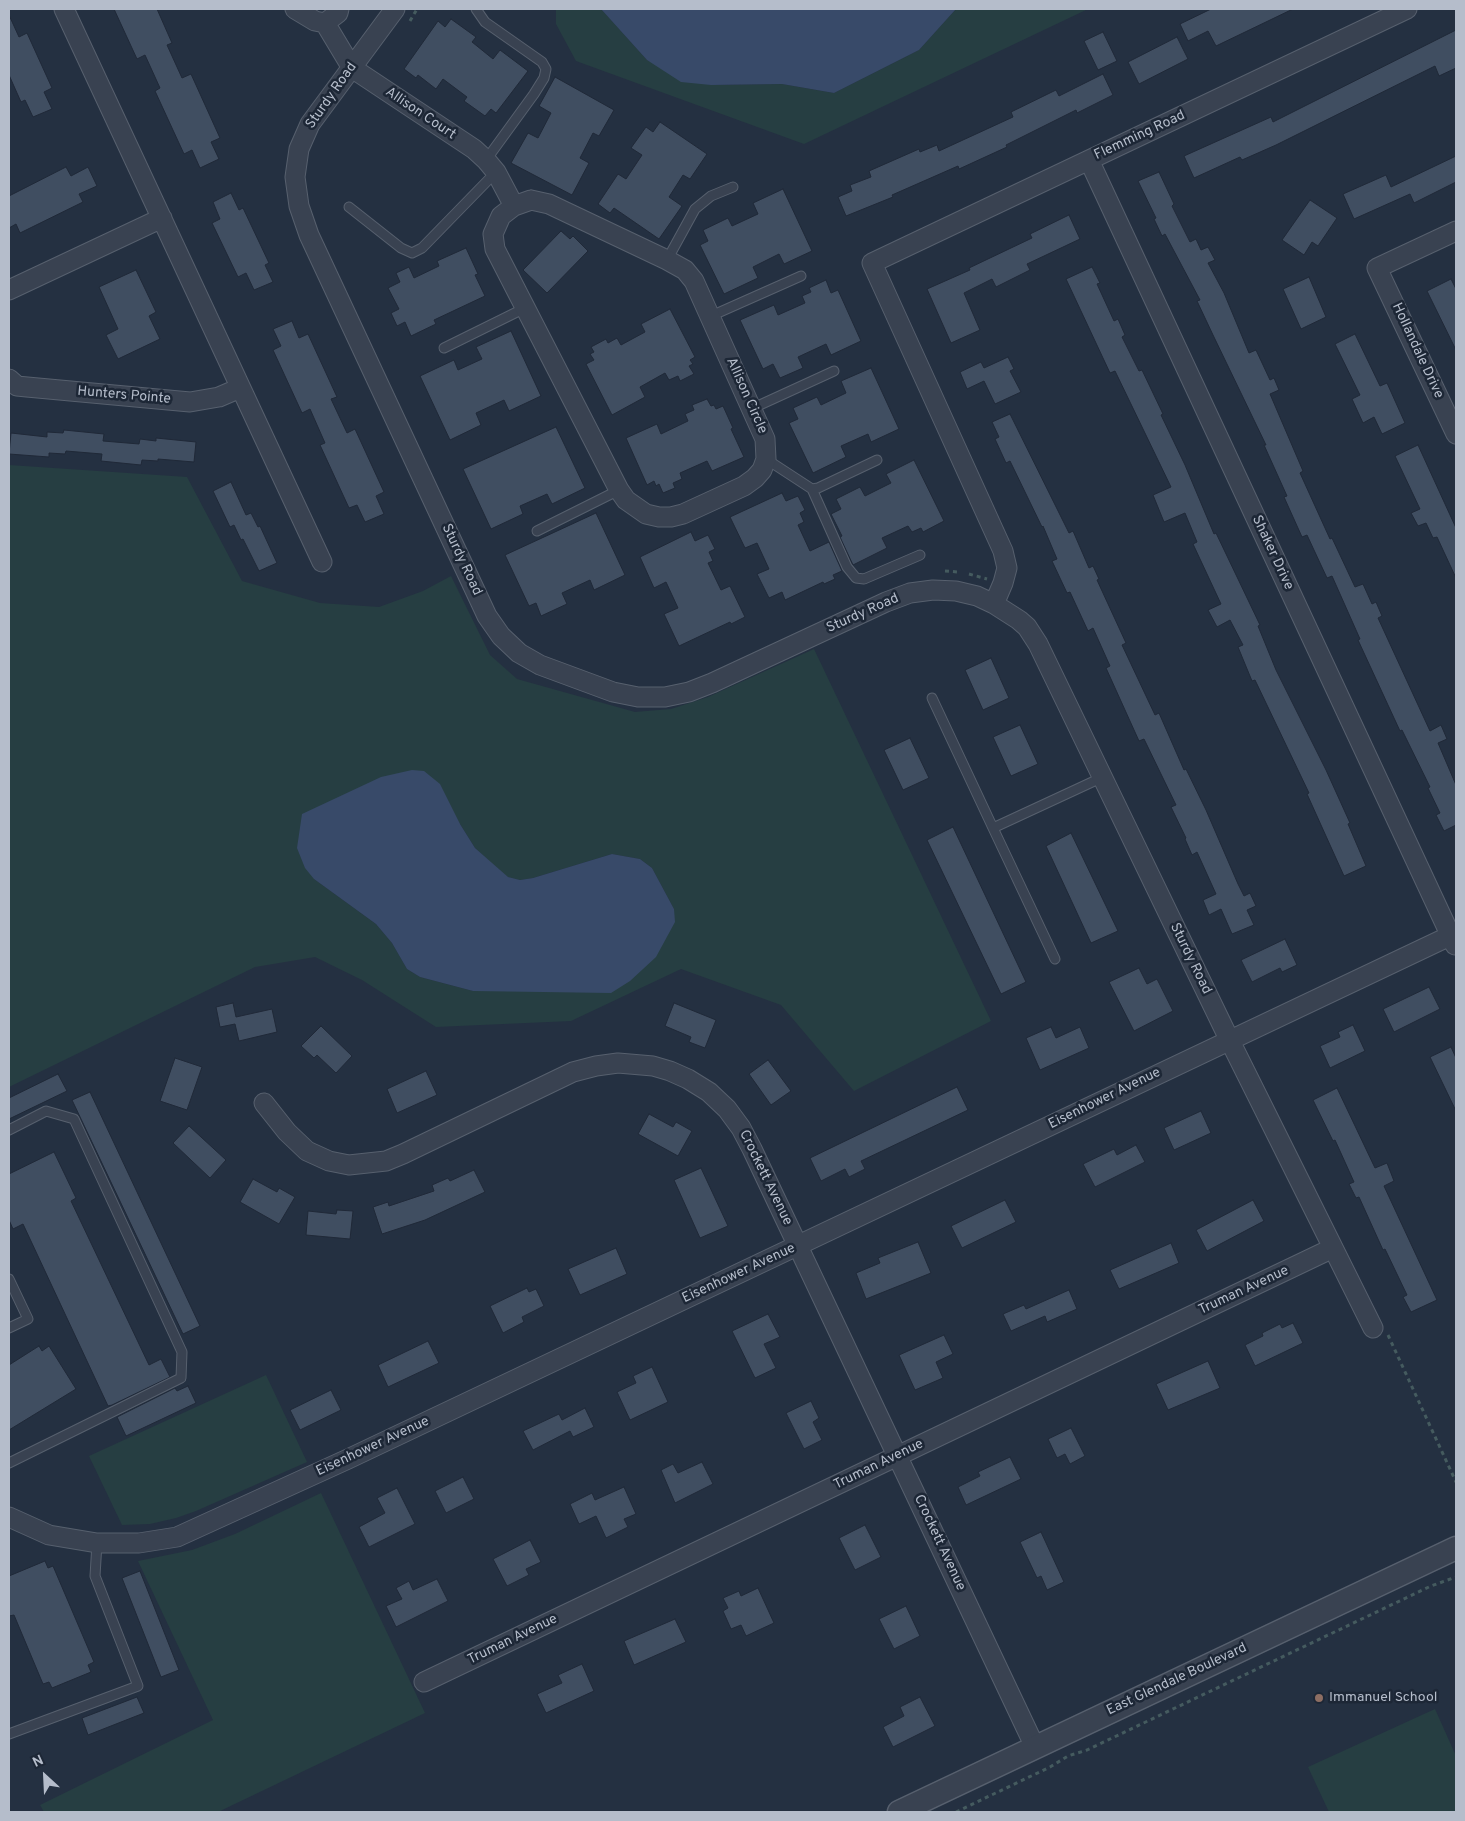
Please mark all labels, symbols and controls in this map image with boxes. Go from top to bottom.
street label: Sturdy Road [303,60,361,132]
street label: Allison Court [381,84,459,144]
street label: Flemming Road [1092,108,1188,164]
street label: Hollandale Drive [1388,301,1446,401]
street label: Allison Circle [722,355,770,437]
street label: Hunters Pointe [76,384,172,408]
street label: Shaker Drive [1247,513,1297,593]
street label: Sturdy Road [437,521,485,599]
street label: Sturdy Road [824,591,902,637]
street label: Sturdy Road [1166,921,1214,997]
street label: Eisenhower Avenue [1046,1065,1164,1133]
street label: Crockett Avenue [735,1128,795,1228]
street label: Eisenhower Avenue [680,1240,798,1308]
street label: Truman Avenue [1196,1263,1292,1319]
street label: Eisenhower Avenue [314,1413,432,1481]
street label: Truman Avenue [831,1436,927,1494]
street label: Crockett Avenue [909,1492,969,1594]
street label: Truman Avenue [465,1611,561,1669]
street label: East Glendale Boulevard [1104,1640,1250,1720]
place label: Immanuel School [1329,1690,1437,1706]
marker: Immanuel School [1313,1692,1325,1704]
north arrow [20,1751,70,1801]
text: N [30,1752,47,1772]

